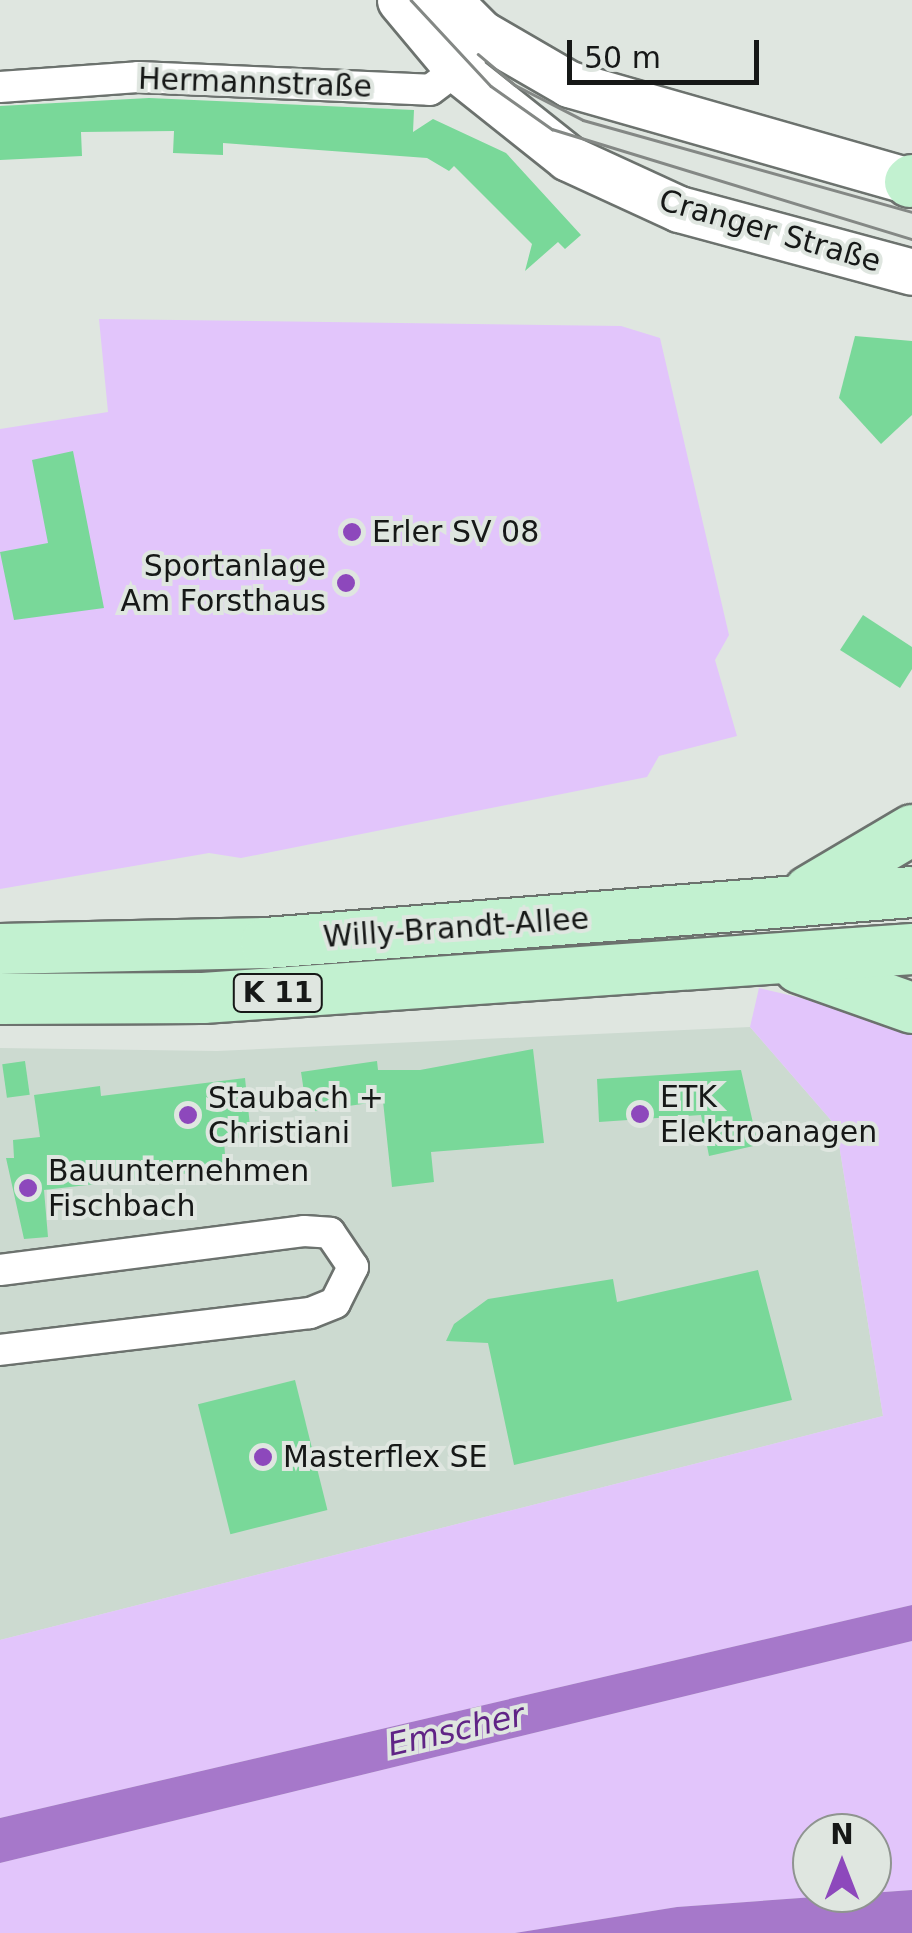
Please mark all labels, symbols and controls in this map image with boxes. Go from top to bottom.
scale bar [572,20,764,82]
text: 50 m [584,40,661,75]
street label: Hermannstraße [137,61,373,105]
street label: Cranger Straße [655,182,885,280]
place label: Erler SV 08 [372,514,539,550]
marker: Erler SV 08 [341,521,363,543]
place label: Sportanlage Am Forsthaus [120,548,326,618]
marker: Sportanlage Am Forsthaus [335,572,357,594]
street label: Willy-Brandt-Allee [322,901,590,955]
road number: K 11 [230,970,326,1016]
place label: ETK Elektroanagen [660,1079,877,1150]
place label: Staubach + Christiani [208,1080,384,1150]
marker: ETK Elektroanagen [629,1103,651,1125]
marker: Staubach + Christiani [177,1104,199,1126]
place label: Bauunternehmen Fischbach [48,1153,309,1224]
marker: Bauunternehmen Fischbach [17,1177,39,1199]
place label: Masterflex SE [283,1439,488,1475]
marker: Masterflex SE [252,1446,274,1468]
water label: Emscher [384,1696,528,1764]
north arrow [792,1813,892,1913]
text: N [830,1818,854,1851]

